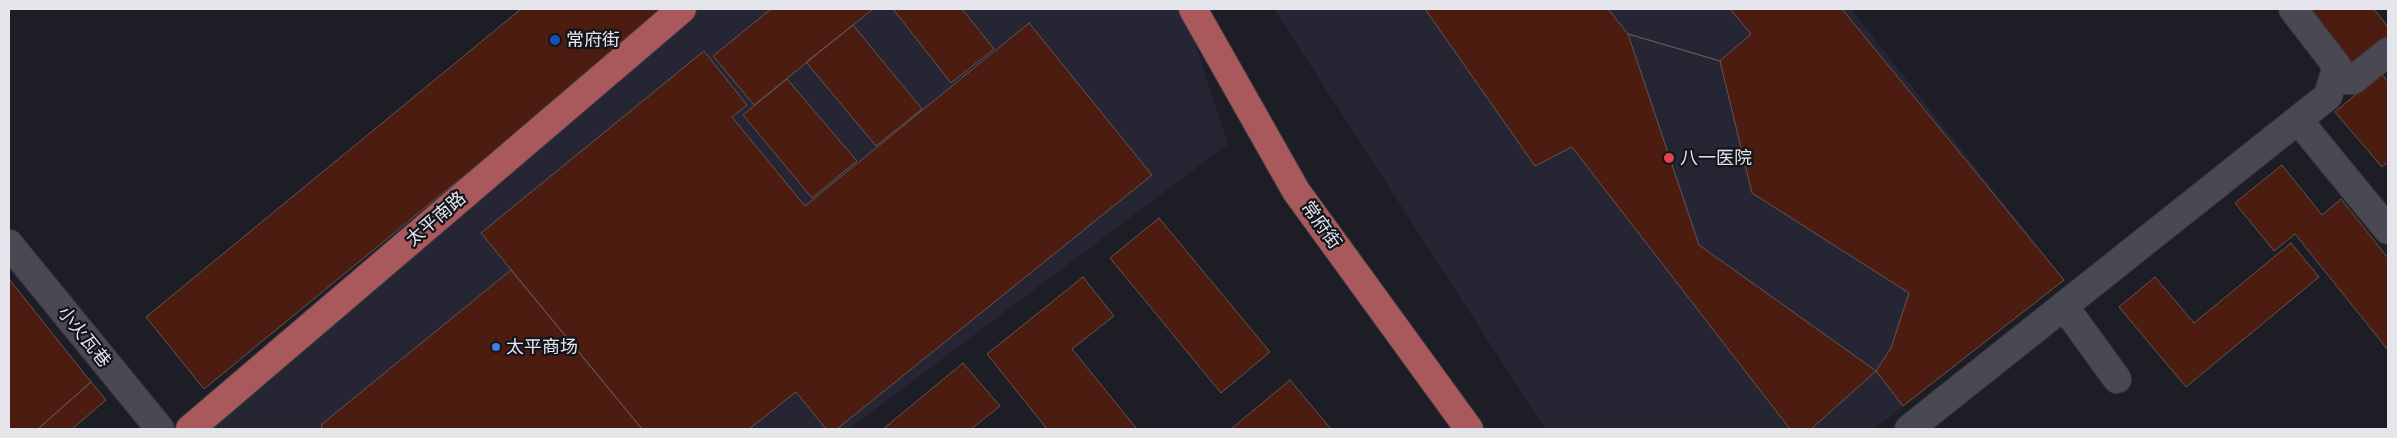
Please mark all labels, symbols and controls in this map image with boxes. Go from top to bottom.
place label: 常府街 [566,29,620,51]
marker: 常府街 [548,33,562,47]
place label: 八一医院 [1680,147,1752,169]
marker: 八一医院 [1662,151,1676,165]
street label: 太平南路 [402,187,470,251]
street label: 常府街 [1296,197,1346,253]
street label: 小火瓦巷 [53,302,115,372]
place label: 太平商场 [506,336,578,358]
marker: 太平商场 [490,341,502,353]

